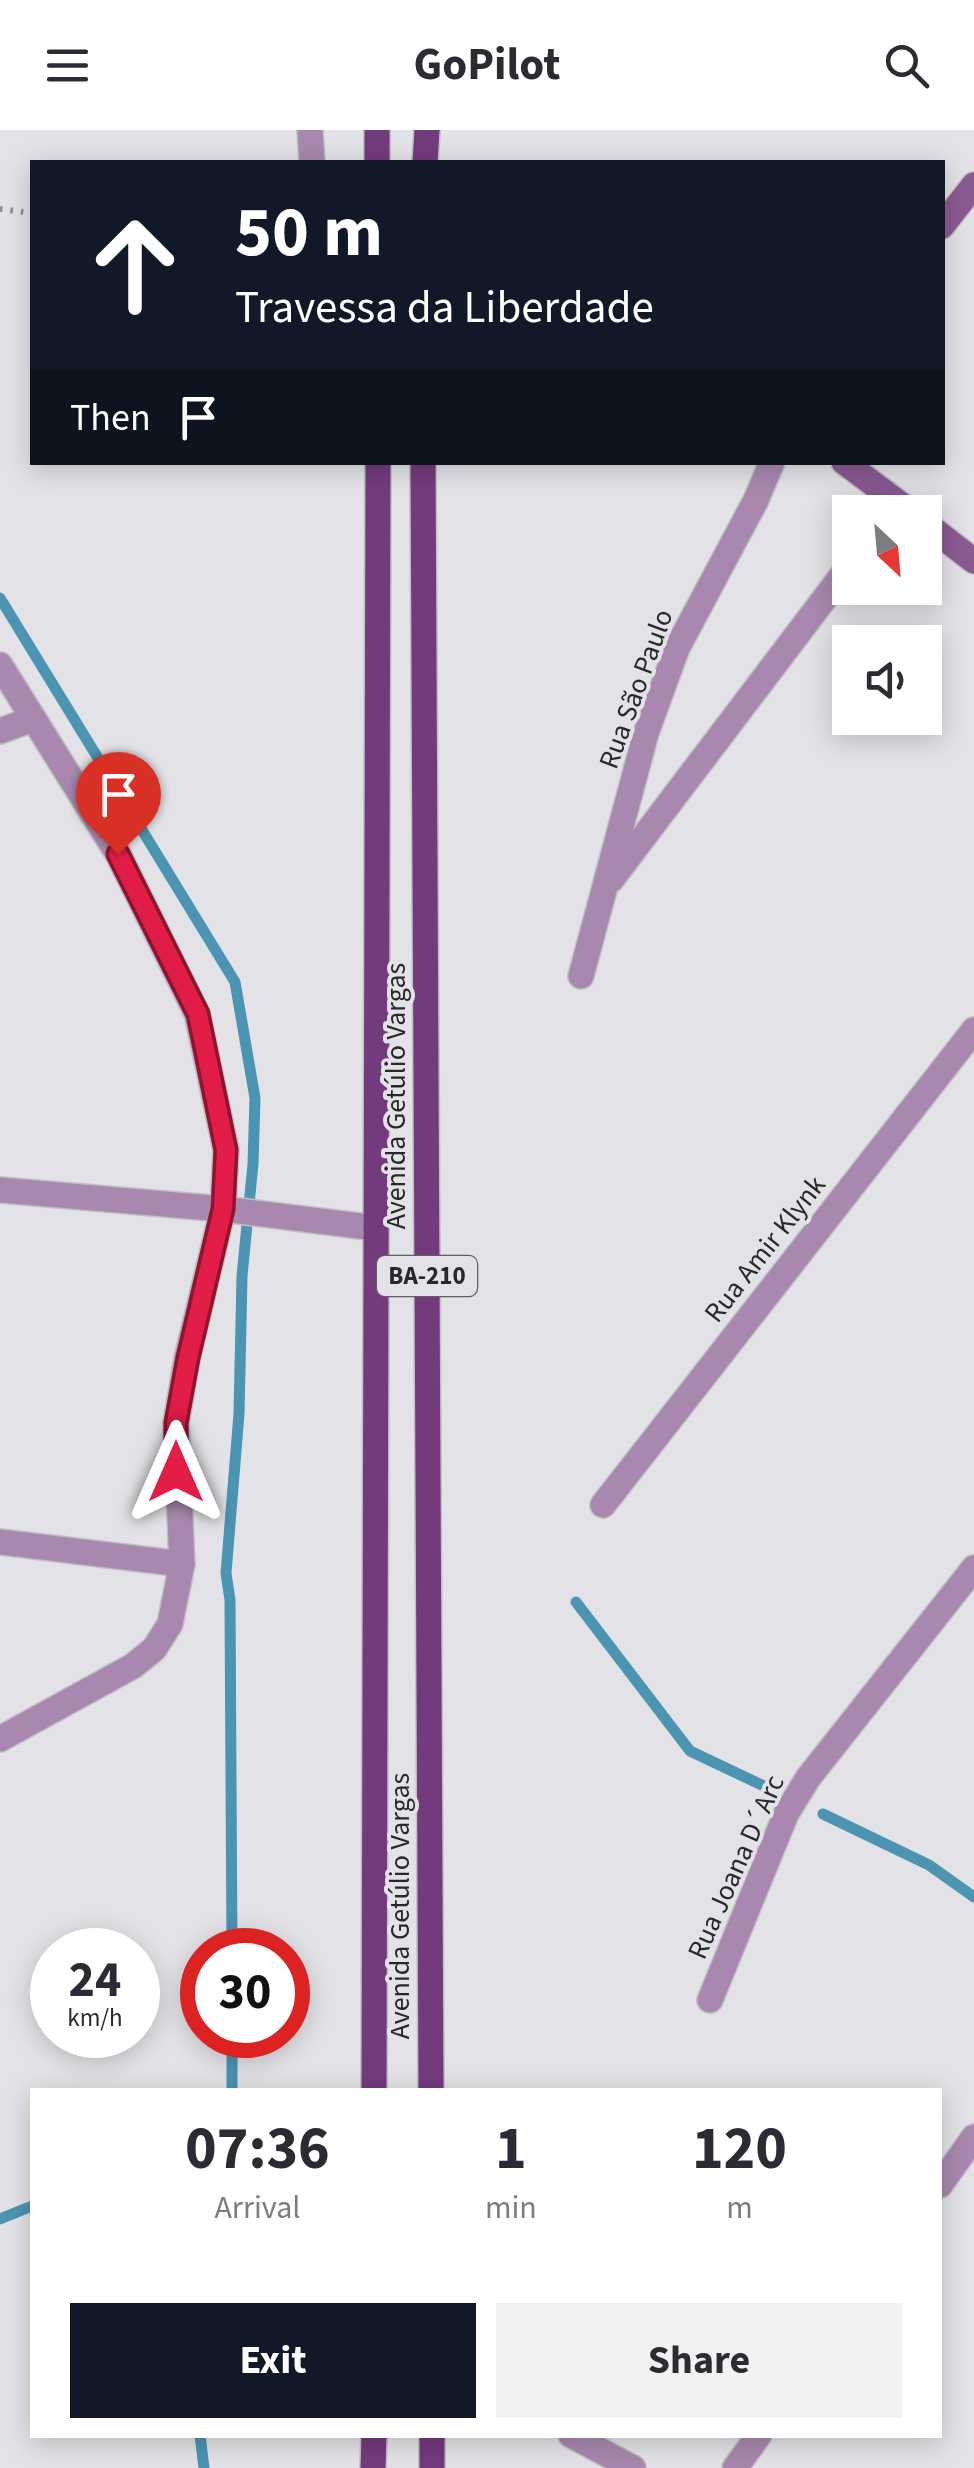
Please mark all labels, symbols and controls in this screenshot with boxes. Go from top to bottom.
text: GoPilot [414,33,560,97]
icon: menu [40,38,95,93]
icon: search [879,38,934,93]
text: 50 m [235,183,383,283]
icon: ahead [70,200,200,330]
text: Travessa da Liberdade [235,276,654,340]
icon: arrive [171,390,226,445]
text: Then [70,391,151,445]
north arrow [832,495,942,605]
map controls [832,495,942,735]
street label: Rua São Paulo [589,604,683,774]
button: sound [832,625,942,735]
pin [76,752,161,855]
icon: arrive [91,767,146,822]
street label: Avenida Getúlio Vargas [376,963,416,1229]
street label: Rua Amir Klynk [695,1167,835,1331]
road number: BA-210 [377,1256,477,1296]
position arrow [124,1420,228,1524]
street label: Rua Joana D´Arc [677,1768,795,1966]
street label: Avenida Getúlio Vargas [380,1773,420,2039]
speed limit sign: 30 [180,1928,310,2058]
text: 24 [69,1945,121,2016]
text: km/h [67,2000,123,2036]
text: 07:36 [185,2107,330,2192]
text: 1 [495,2107,527,2192]
text: 120 [692,2107,787,2192]
text: Arrival [214,2185,300,2231]
text: min [485,2185,537,2231]
text: m [726,2185,753,2231]
button: Exit [70,2303,476,2418]
button: Share [496,2303,902,2418]

